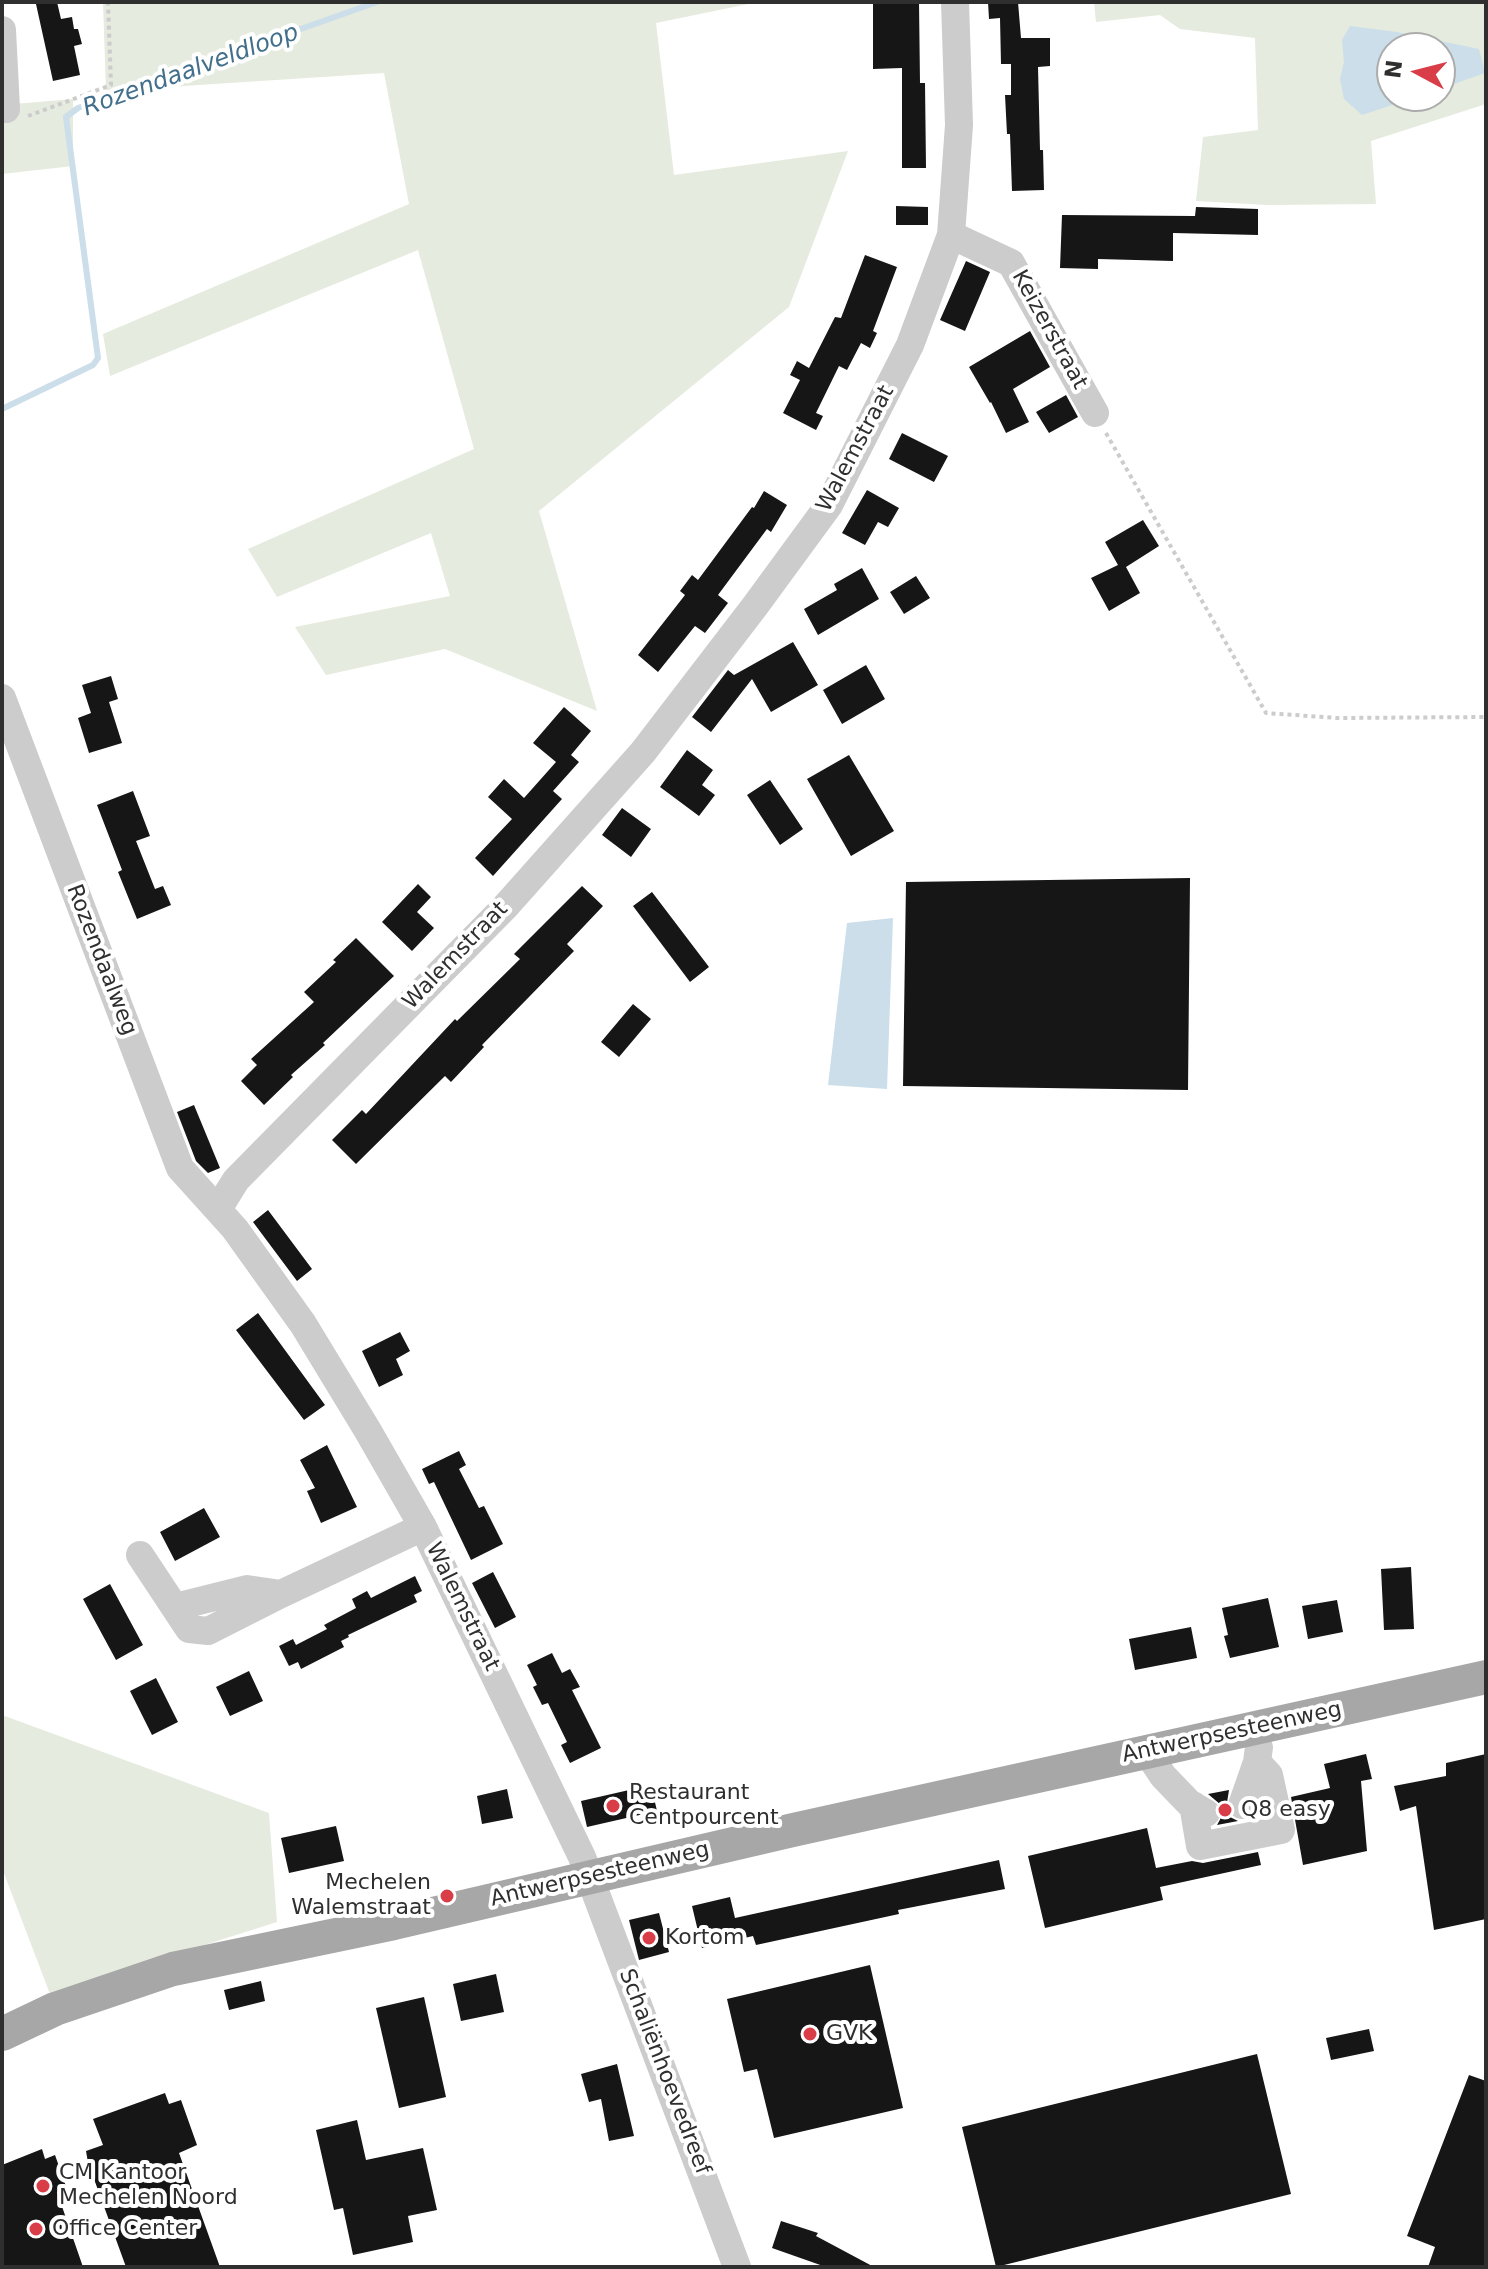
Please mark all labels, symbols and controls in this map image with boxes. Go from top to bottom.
water label: Rozendaalveldloop [79,19,303,123]
north arrow [1376,32,1456,112]
text: N [1380,59,1407,80]
street label: Keizerstraat [1005,266,1093,394]
street label: Walemstraat [812,381,900,517]
street label: Rozendaalweg [60,881,142,1039]
street label: Walemstraat [398,897,514,1015]
street label: Walemstraat [420,1538,504,1676]
street label: Antwerpsesteenweg [1120,1697,1344,1769]
place label: Restaurant Centpourcent [629,1780,779,1832]
marker: Restaurant Centpourcent [604,1797,622,1815]
place label: Q8 easy [1241,1797,1331,1823]
marker: Q8 easy [1216,1801,1234,1819]
street label: Antwerpsesteenweg [488,1837,712,1913]
place label: Mechelen Walemstraat [291,1870,431,1922]
marker: Mechelen Walemstraat [438,1887,456,1905]
place label: Kortom [665,1925,744,1951]
marker: Kortom [640,1929,658,1947]
street label: Schaliënhoevedreef [613,1965,715,2179]
place label: GVK [826,2021,873,2047]
marker: GVK [801,2025,819,2043]
place label: CM Kantoor Mechelen Noord [59,2160,238,2212]
marker: CM Kantoor Mechelen Noord [34,2177,52,2195]
place label: Office Center [52,2216,197,2242]
marker: Office Center [27,2220,45,2238]

